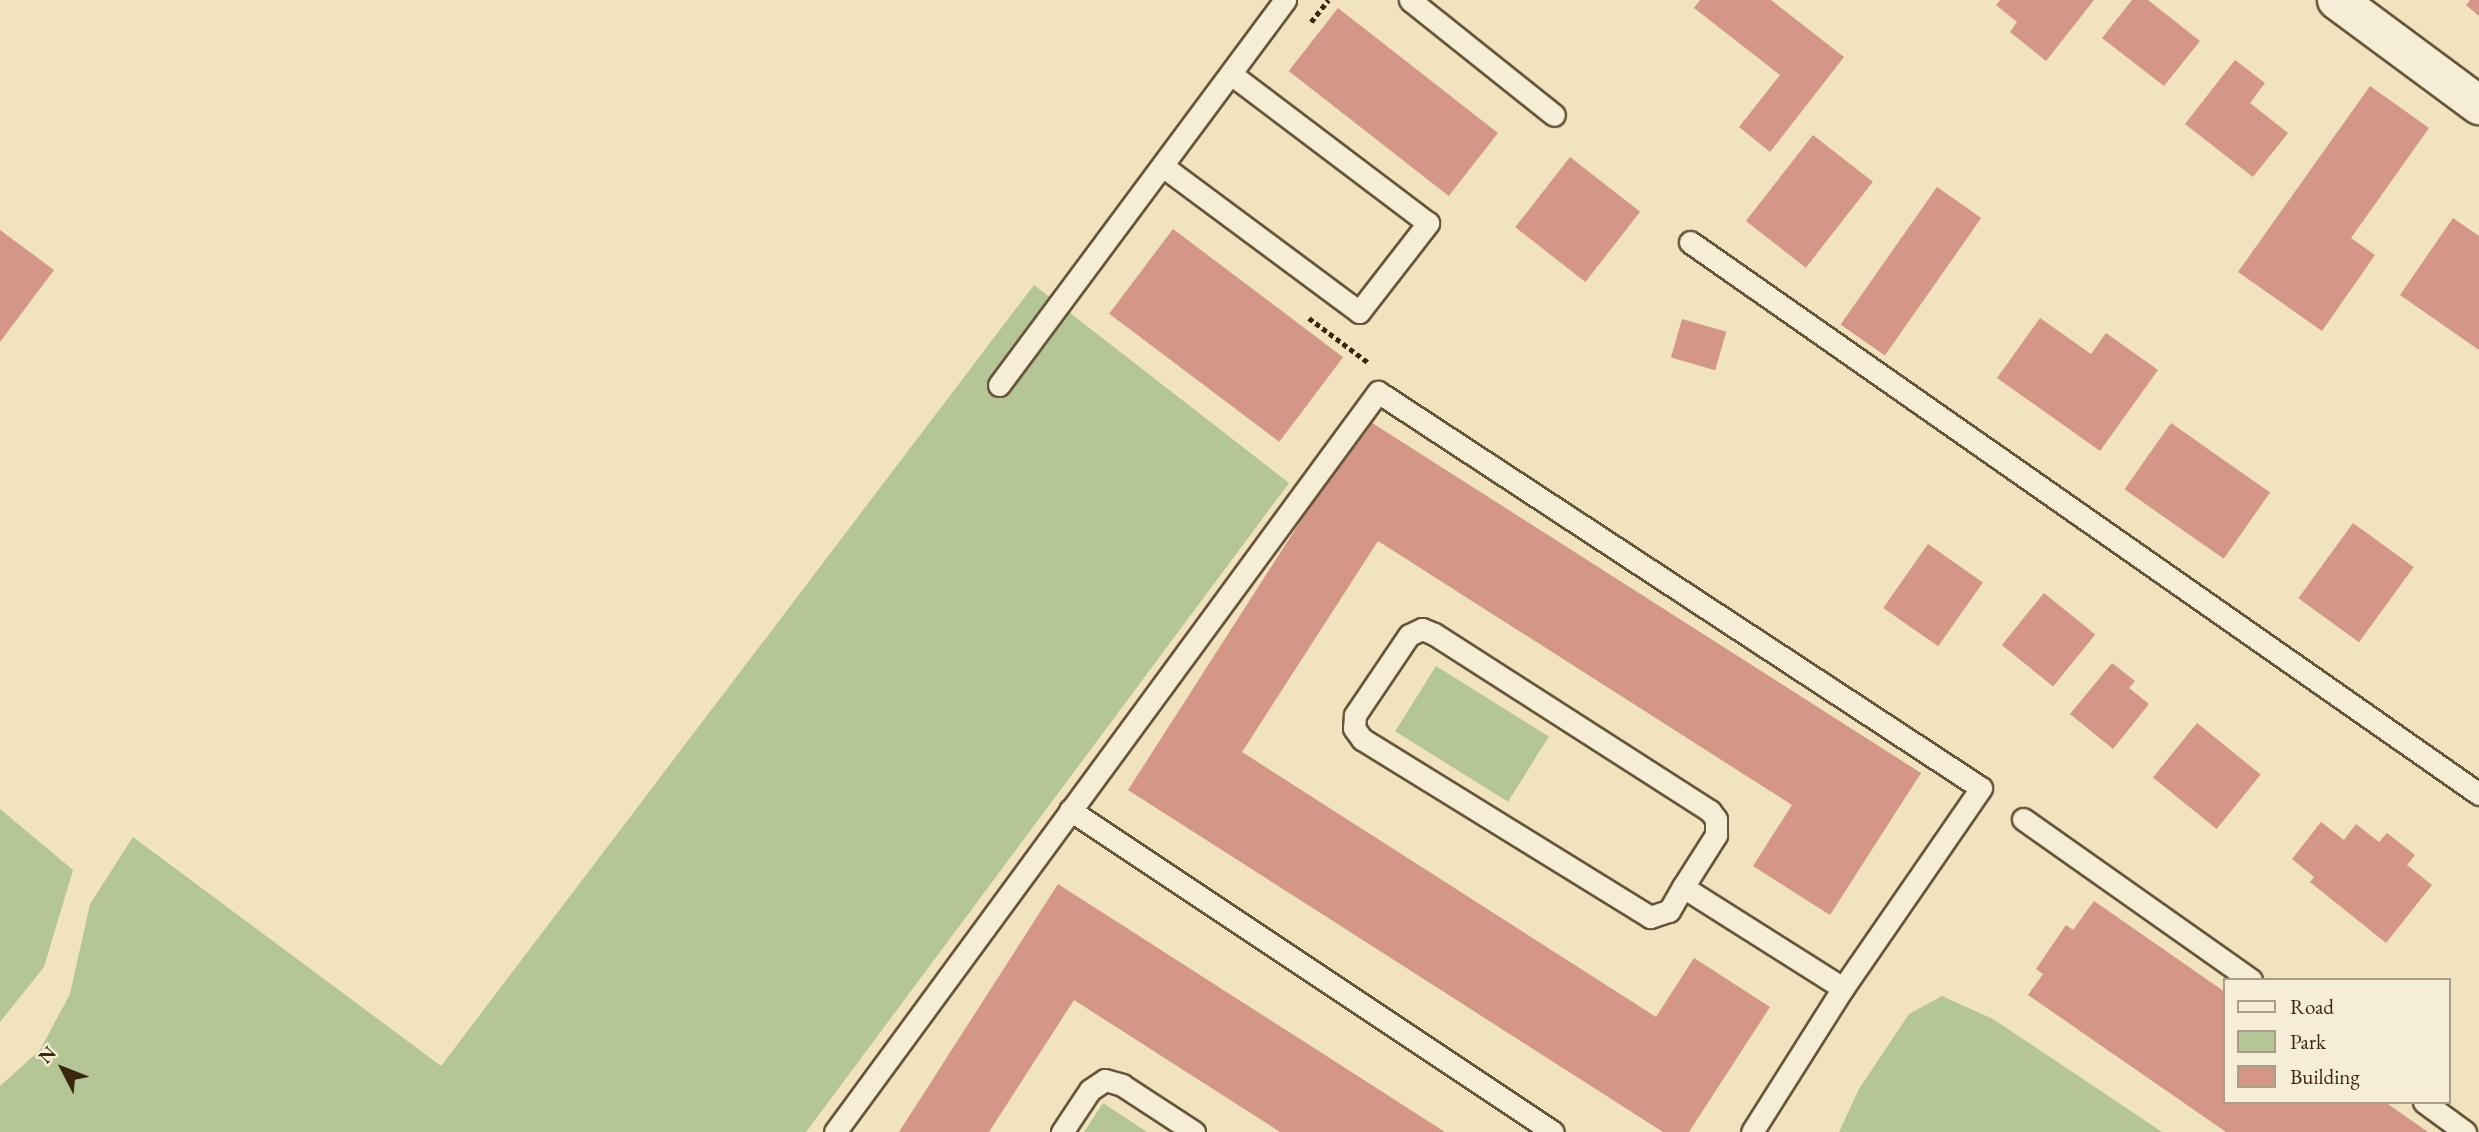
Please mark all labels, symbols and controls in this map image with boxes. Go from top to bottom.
legend [2224,978,2451,1104]
text: Road [2290,993,2334,1020]
text: Park [2290,1028,2326,1055]
north arrow [28,1034,98,1104]
text: N [33,1041,61,1069]
text: Building [2290,1063,2360,1090]

